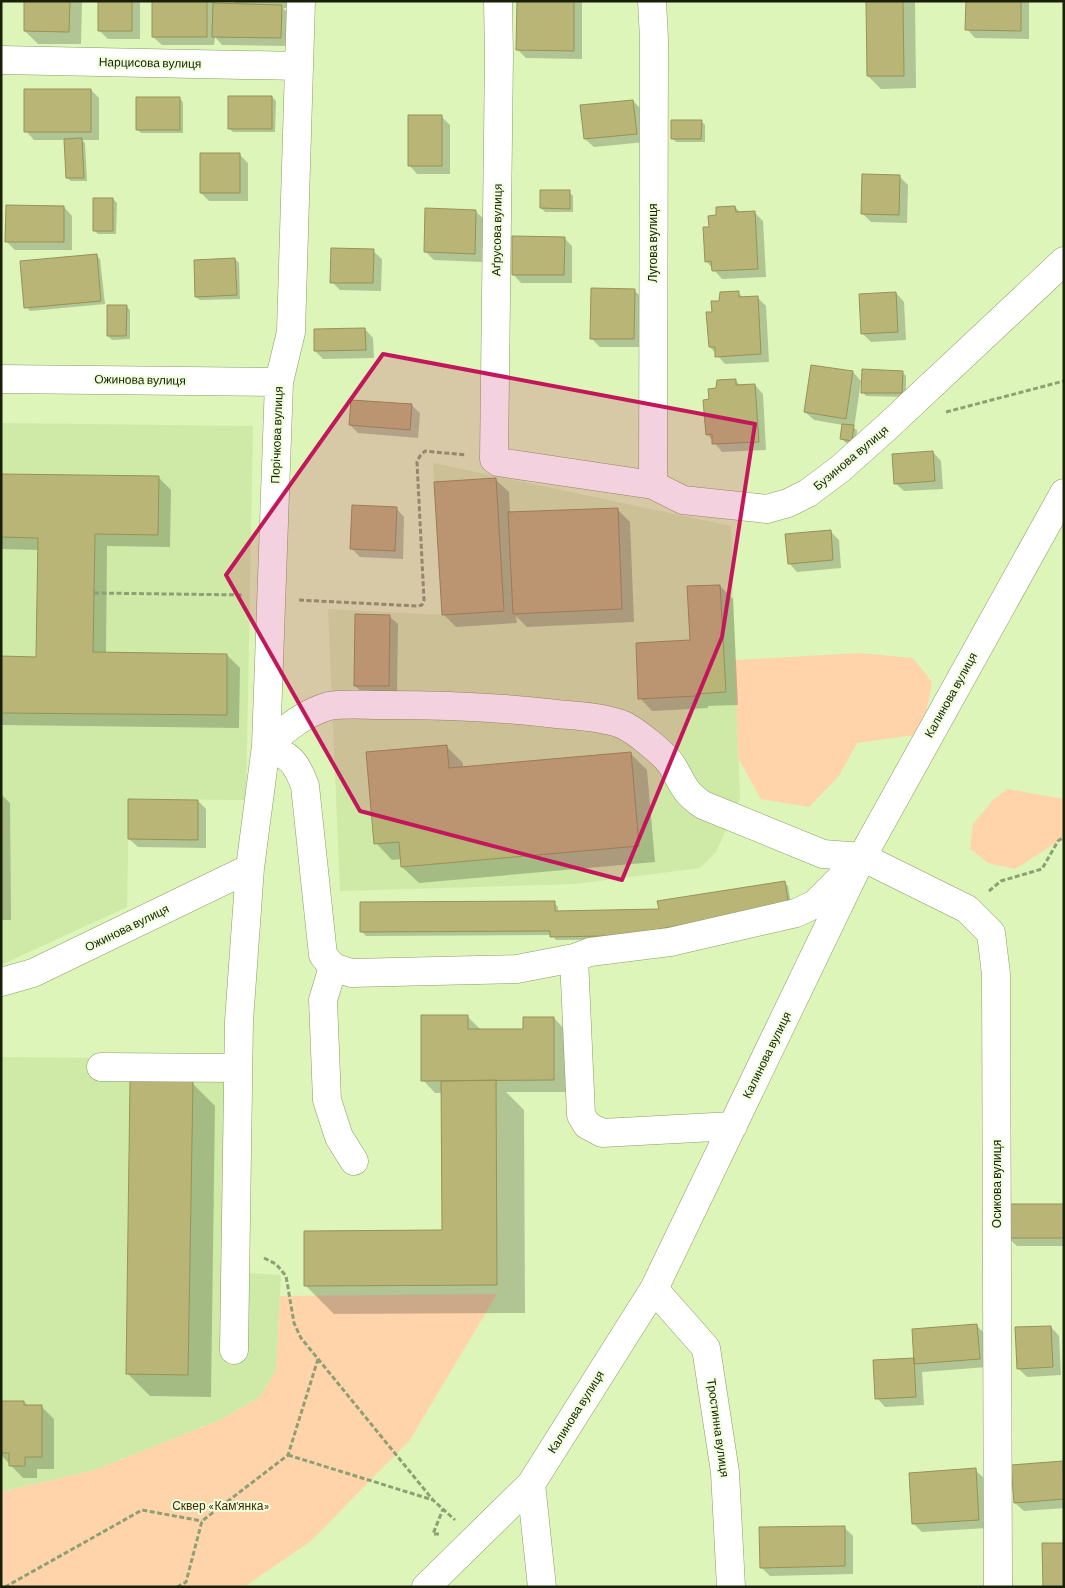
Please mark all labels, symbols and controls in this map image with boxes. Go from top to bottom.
street label: Нарцисова вулиця [99,54,201,71]
street label: Аґрусова вулиця [488,184,505,276]
street label: Лугова вулиця [645,203,660,283]
street label: Ожинова вулиця [94,371,186,388]
street label: Порічкова вулиця [267,386,286,484]
street label: Бузинова вулиця [810,422,891,493]
street label: Калинова вулиця [921,650,980,740]
street label: Ожинова вулиця [82,901,171,954]
street label: Калинова вулиця [739,1009,794,1101]
street label: Осикова вулиця [989,1140,1004,1228]
street label: Калинова вулиця [544,1368,607,1456]
street label: Тростинна вулиця [704,1378,733,1478]
park label: Сквер «Кам'янка» [172,1498,270,1513]

